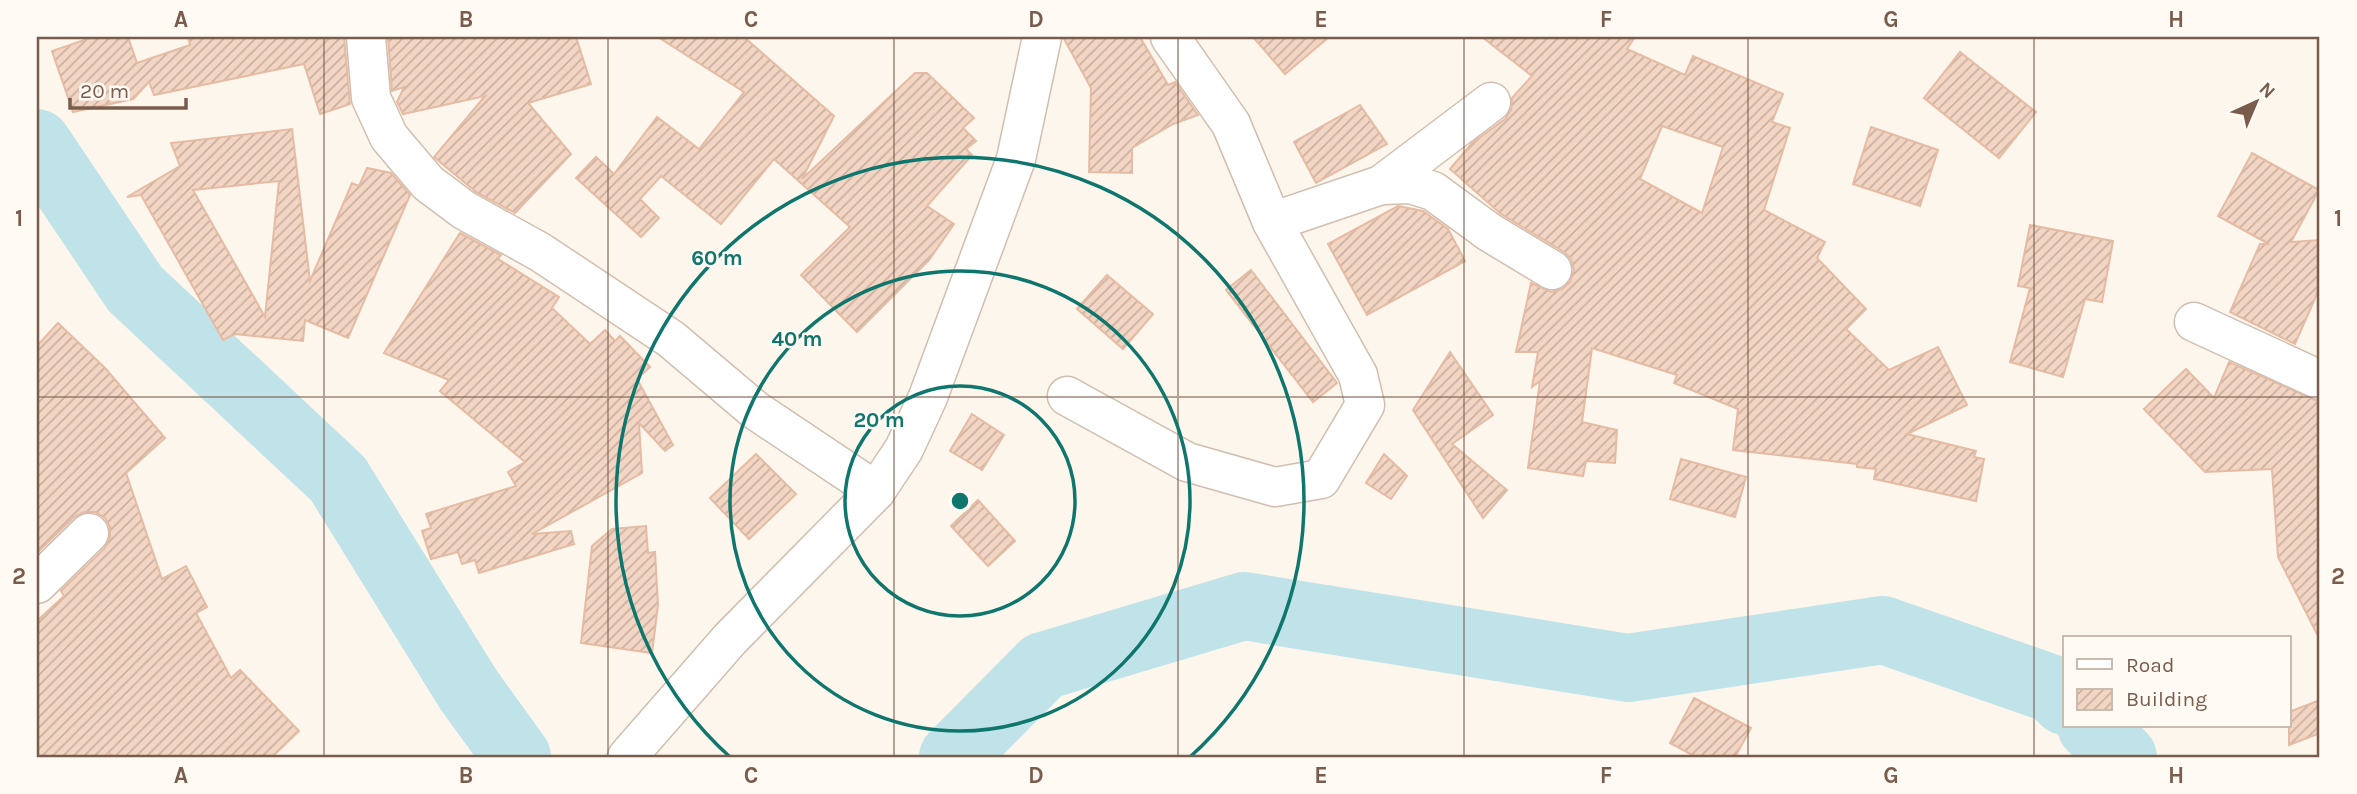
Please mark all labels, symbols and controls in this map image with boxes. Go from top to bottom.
text: A [174,6,188,33]
text: B [459,6,473,33]
text: C [744,6,758,33]
text: D [1028,6,1044,33]
text: E [1314,6,1328,33]
text: F [1600,6,1612,33]
text: G [1883,6,1899,33]
text: H [2168,6,2184,33]
scale bar [70,66,186,110]
north arrow [2220,66,2290,136]
text: N [2255,78,2280,103]
text: 20 m [80,79,129,103]
text: 1 [15,205,23,232]
text: 1 [2334,205,2342,232]
text: 60 m [691,246,743,270]
text: 40 m [771,327,823,351]
text: 20 m [853,408,905,432]
centre of rings [948,489,972,513]
text: 2 [12,563,26,590]
text: 2 [2331,563,2345,590]
legend [2063,636,2290,728]
text: Road [2126,653,2174,677]
text: Building [2126,687,2207,711]
text: A [174,762,188,789]
text: B [459,762,473,789]
text: C [744,762,758,789]
text: D [1028,762,1044,789]
text: E [1314,762,1328,789]
text: F [1600,762,1612,789]
text: G [1883,762,1899,789]
text: H [2168,762,2184,789]

